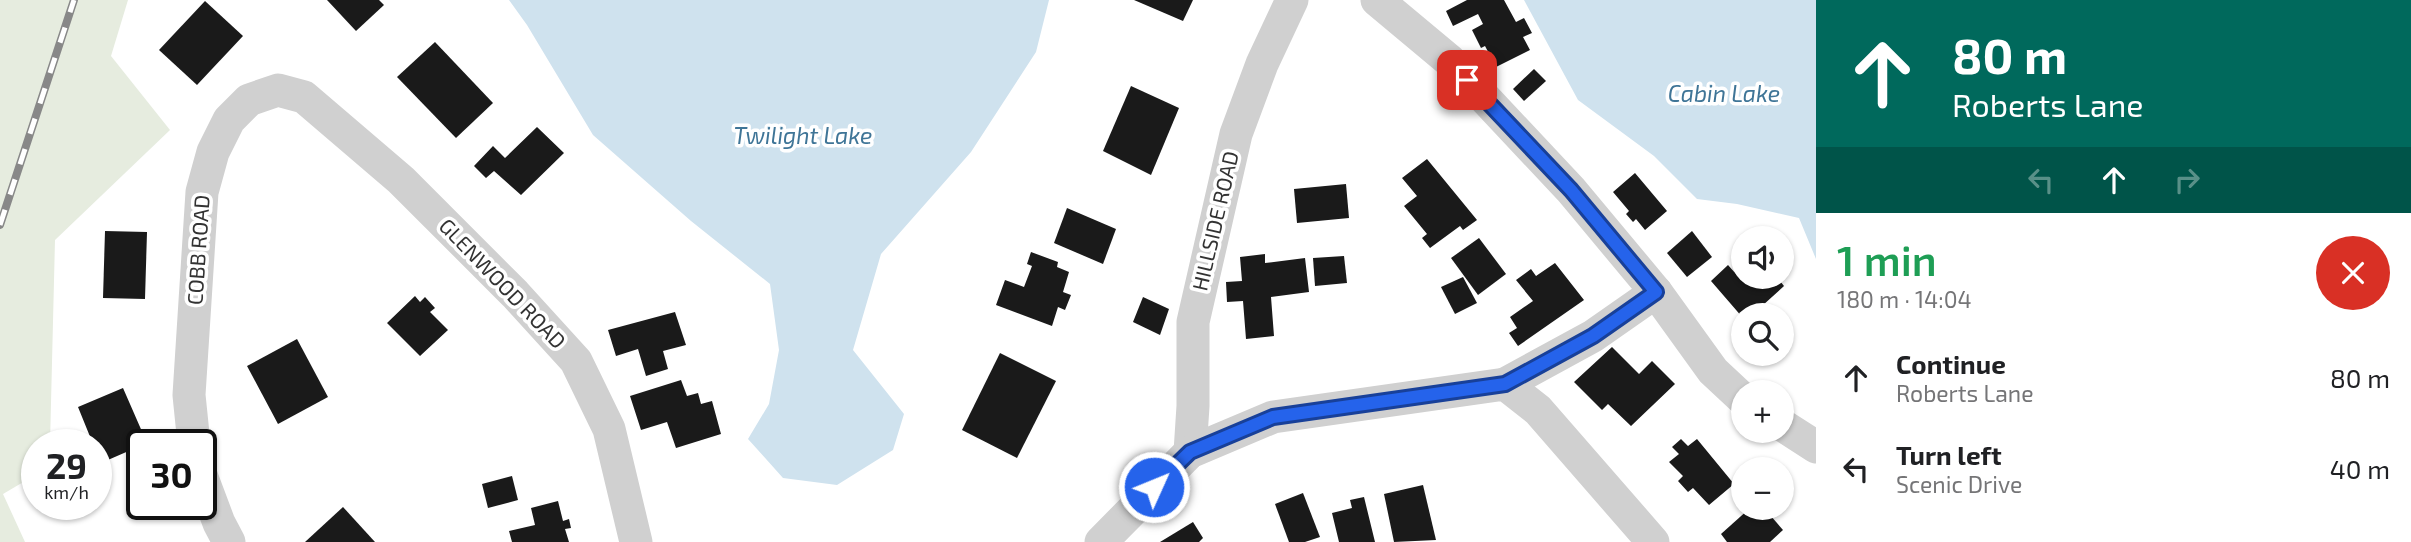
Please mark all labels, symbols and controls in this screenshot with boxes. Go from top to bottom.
text: 80 m [1952,25,2067,84]
icon: ahead [1837,28,1928,119]
pin [1437,50,1497,110]
icon: arrive [1448,61,1486,99]
water label: Cabin Lake [1668,79,1780,107]
text: Roberts Lane [1952,85,2143,123]
water label: Twilight Lake [734,121,872,149]
street label: HILLSIDE ROAD [1186,148,1243,293]
icon: left [2022,161,2060,199]
icon: ahead [2095,161,2133,199]
icon: right [2168,161,2206,199]
street label: COBB ROAD [181,194,214,306]
street label: GLENWOOD ROAD [435,213,571,353]
map controls [1731,226,1794,520]
button: sound [1731,226,1794,289]
text: 1 min [1837,234,1937,284]
button: close [2316,236,2390,310]
text: 180 m · 14:04 [1837,285,1972,313]
button: search [1731,303,1794,366]
text: Continue [1896,348,2006,379]
icon: ahead [1837,359,1875,397]
text: 80 m [2330,362,2390,393]
text: Roberts Lane [1896,379,2034,407]
button: + [1731,380,1794,443]
speed limit sign: 30 [126,429,217,520]
text: Turn left [1896,439,2002,470]
text: 29 [46,444,87,486]
position arrow [1117,450,1191,524]
icon: left [1837,450,1875,488]
text: 40 m [2330,453,2390,484]
button: − [1731,457,1794,520]
text: Scenic Drive [1896,470,2022,498]
text: km/h [44,481,89,503]

